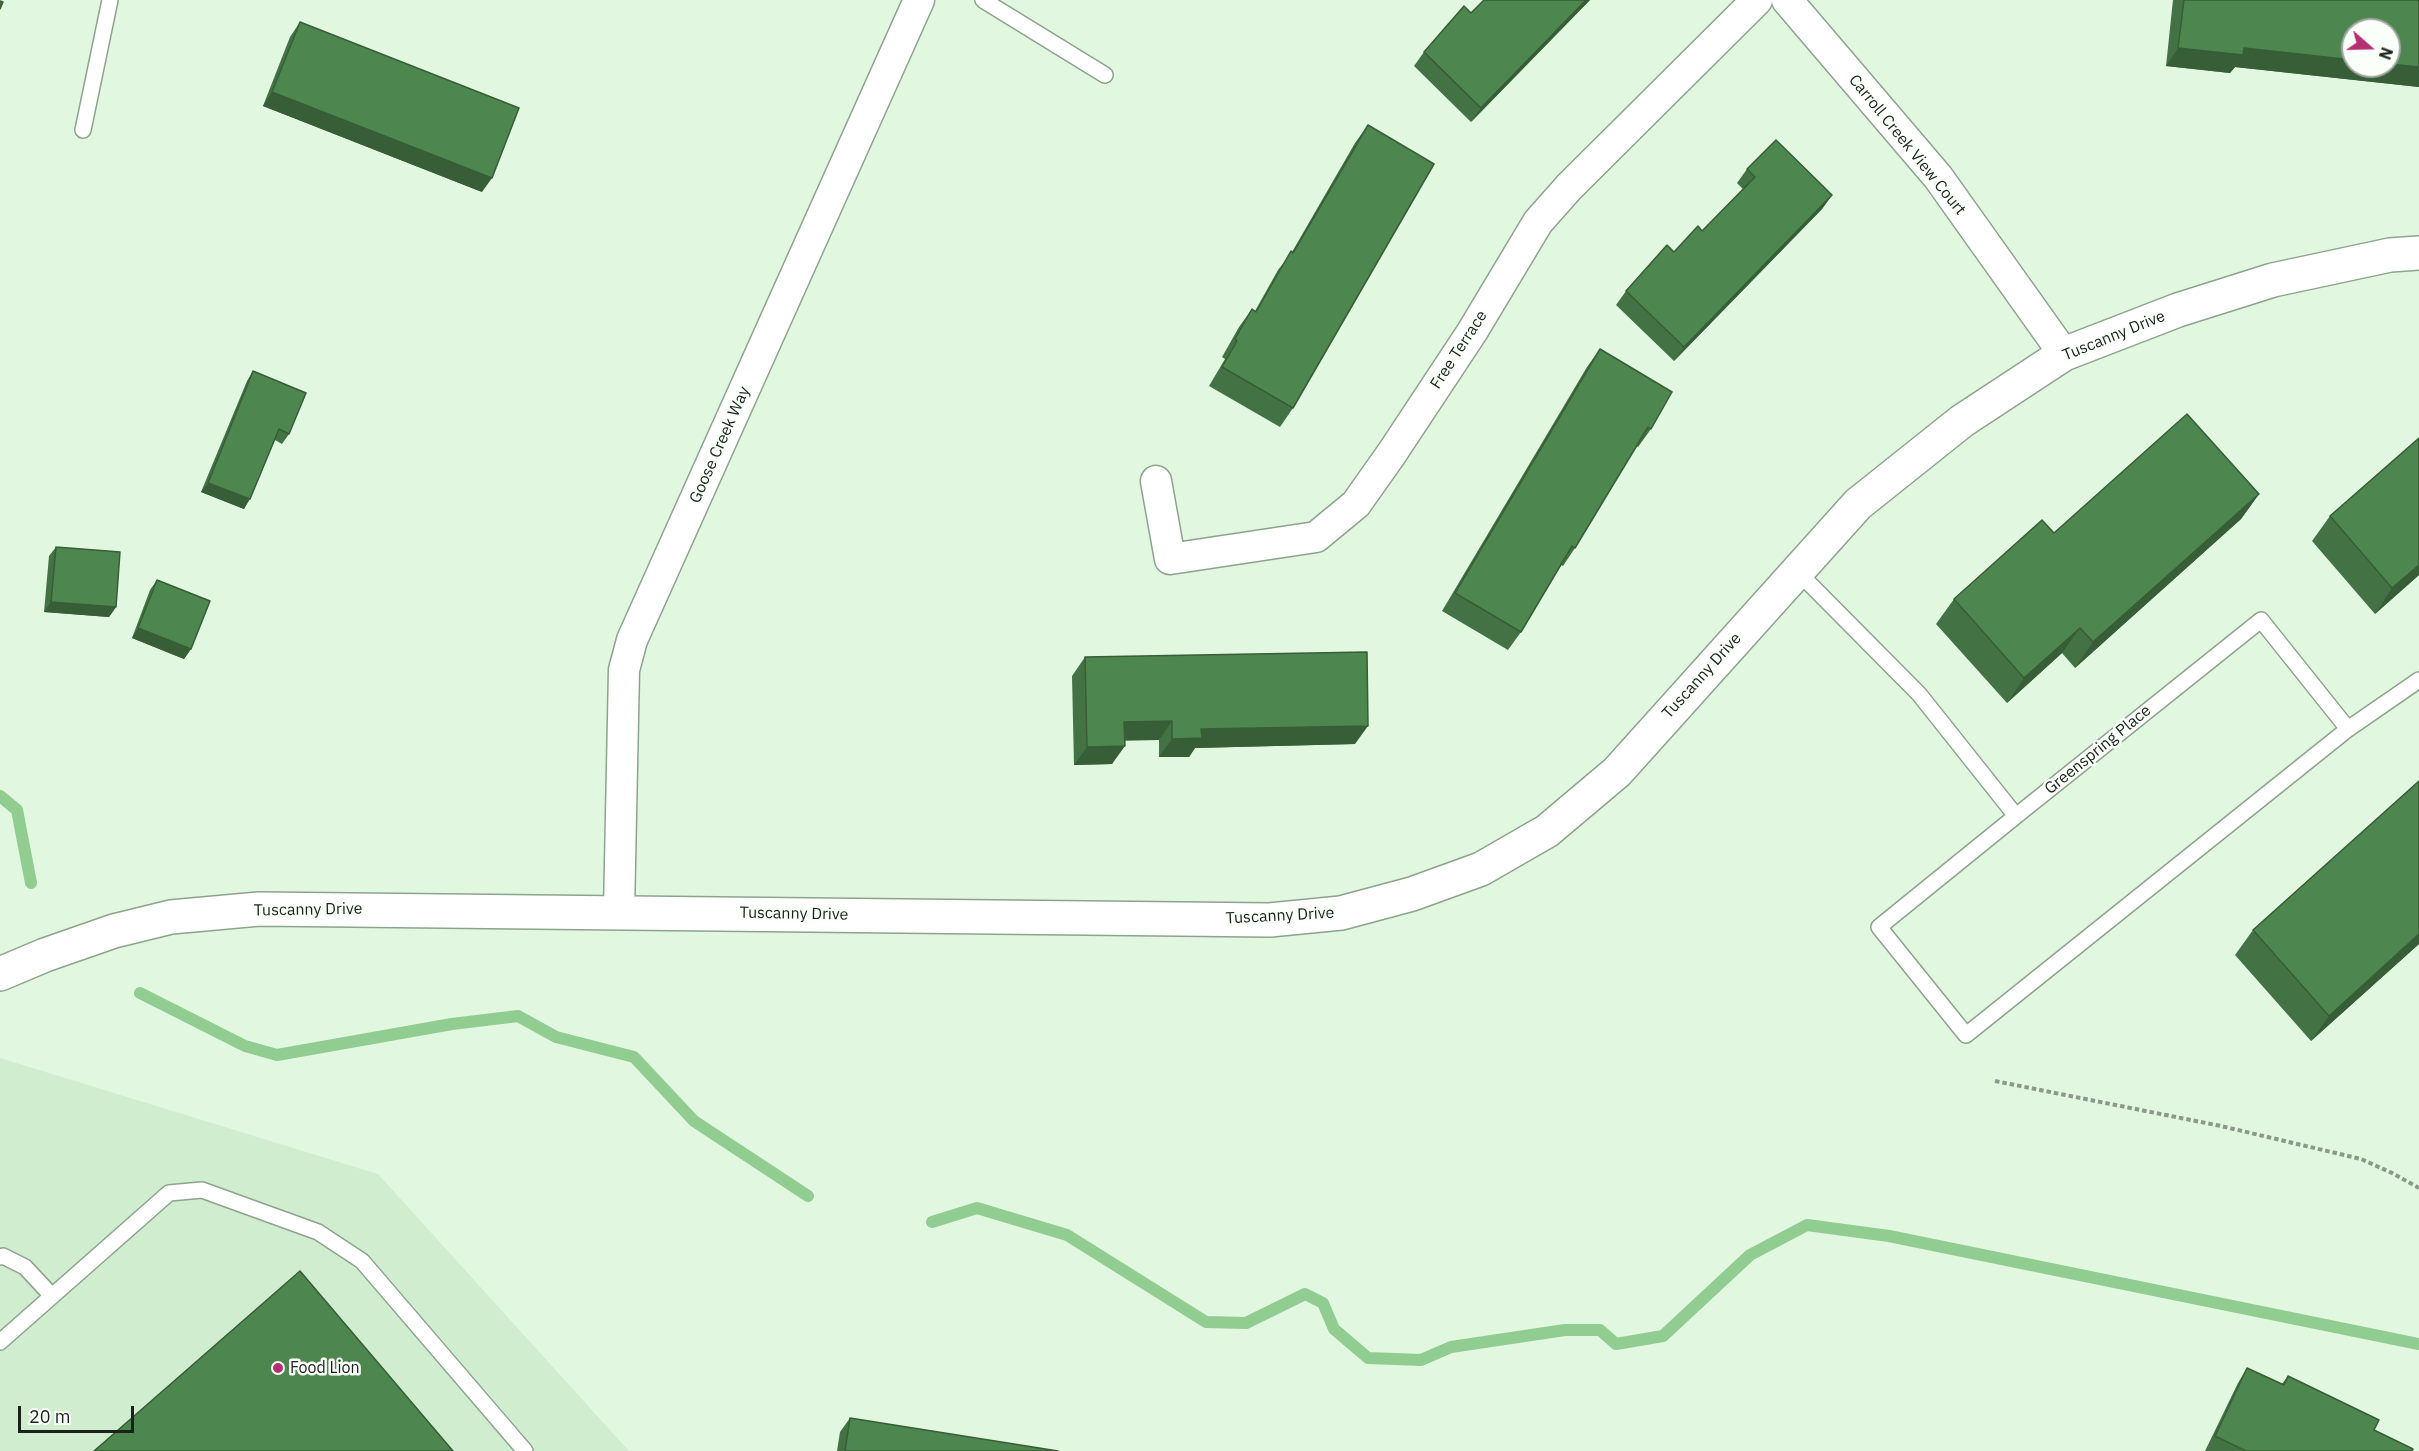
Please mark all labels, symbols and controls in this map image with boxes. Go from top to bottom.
north arrow [2341,18,2401,78]
text: N [2375,45,2397,62]
street label: Carroll Creek View Court [1844,71,1970,219]
street label: Free Terrace [1427,307,1491,393]
street label: Tuscanny Drive [2060,307,2168,365]
street label: Goose Creek Way [686,384,754,506]
street label: Tuscanny Drive [1658,629,1746,723]
street label: Greenspring Place [2041,701,2155,799]
street label: Tuscanny Drive [253,899,363,921]
street label: Tuscanny Drive [739,903,849,925]
street label: Tuscanny Drive [1225,904,1335,928]
place label: Food Lion [290,1358,360,1378]
marker: Food Lion [271,1361,285,1375]
scale bar [21,1394,136,1432]
text: 20 m [29,1405,71,1428]

